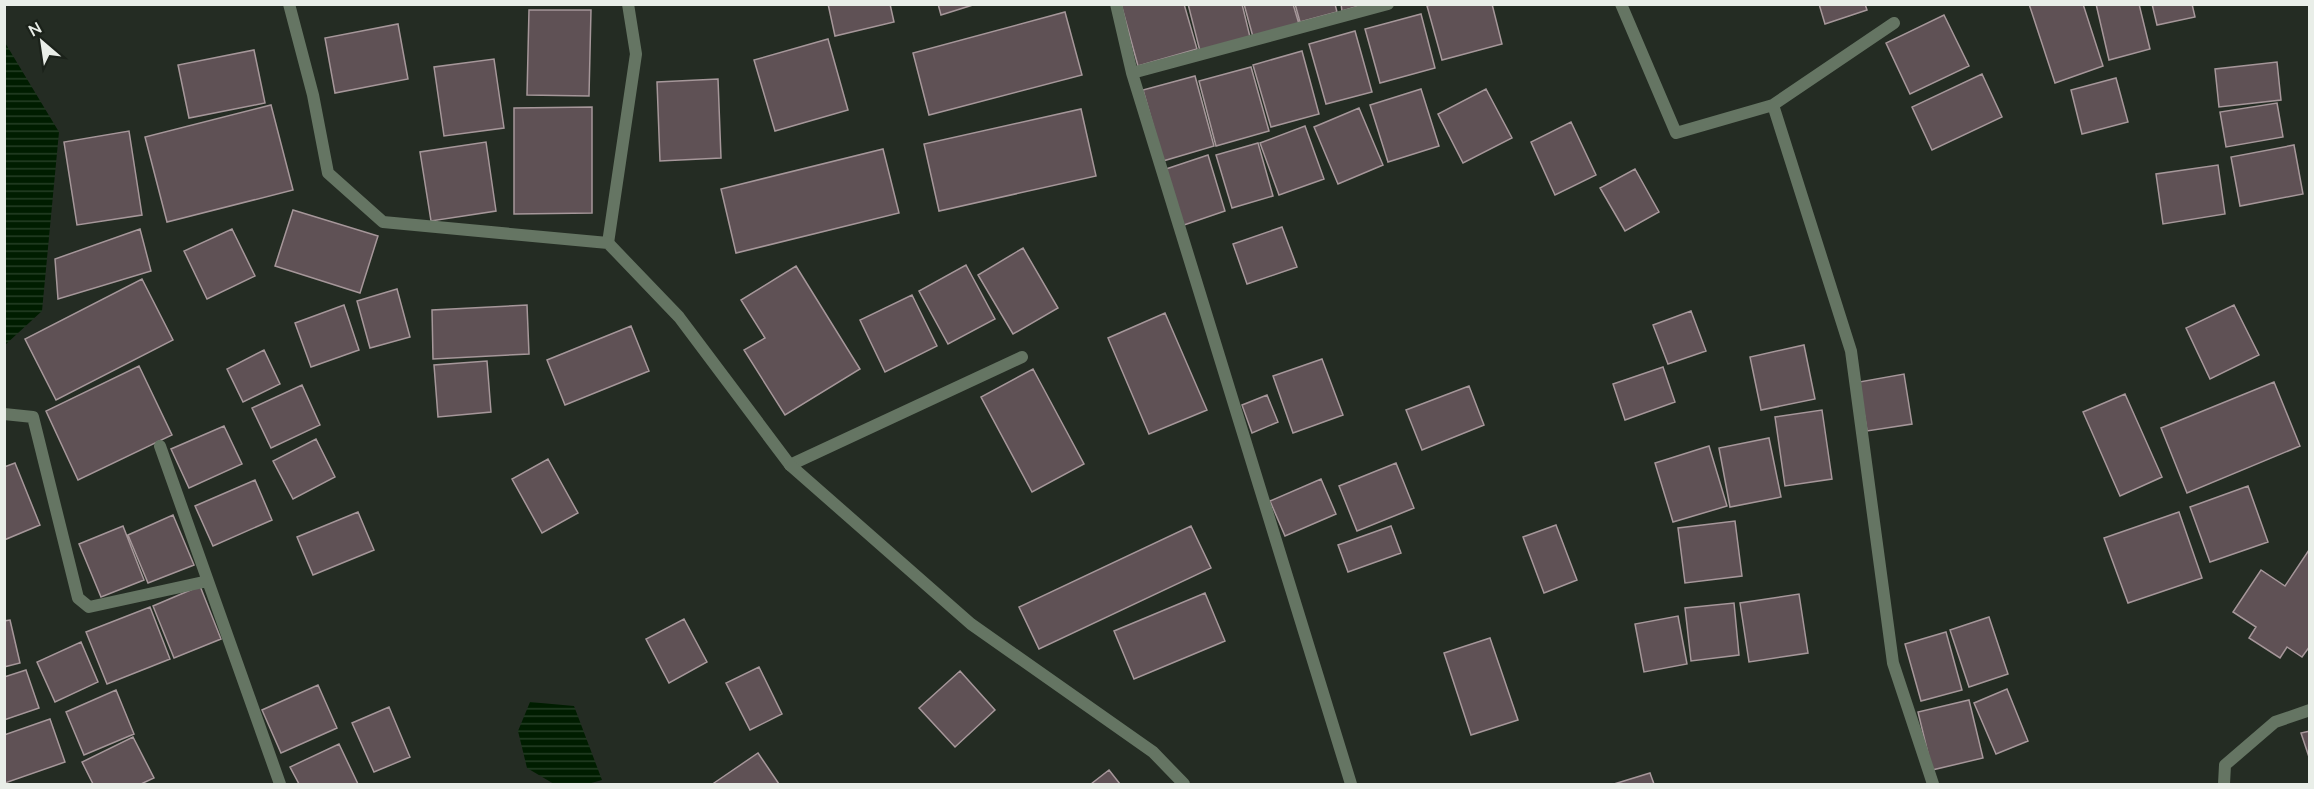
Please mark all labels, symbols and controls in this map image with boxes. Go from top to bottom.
north arrow [12,12,72,72]
text: N [25,17,46,42]

